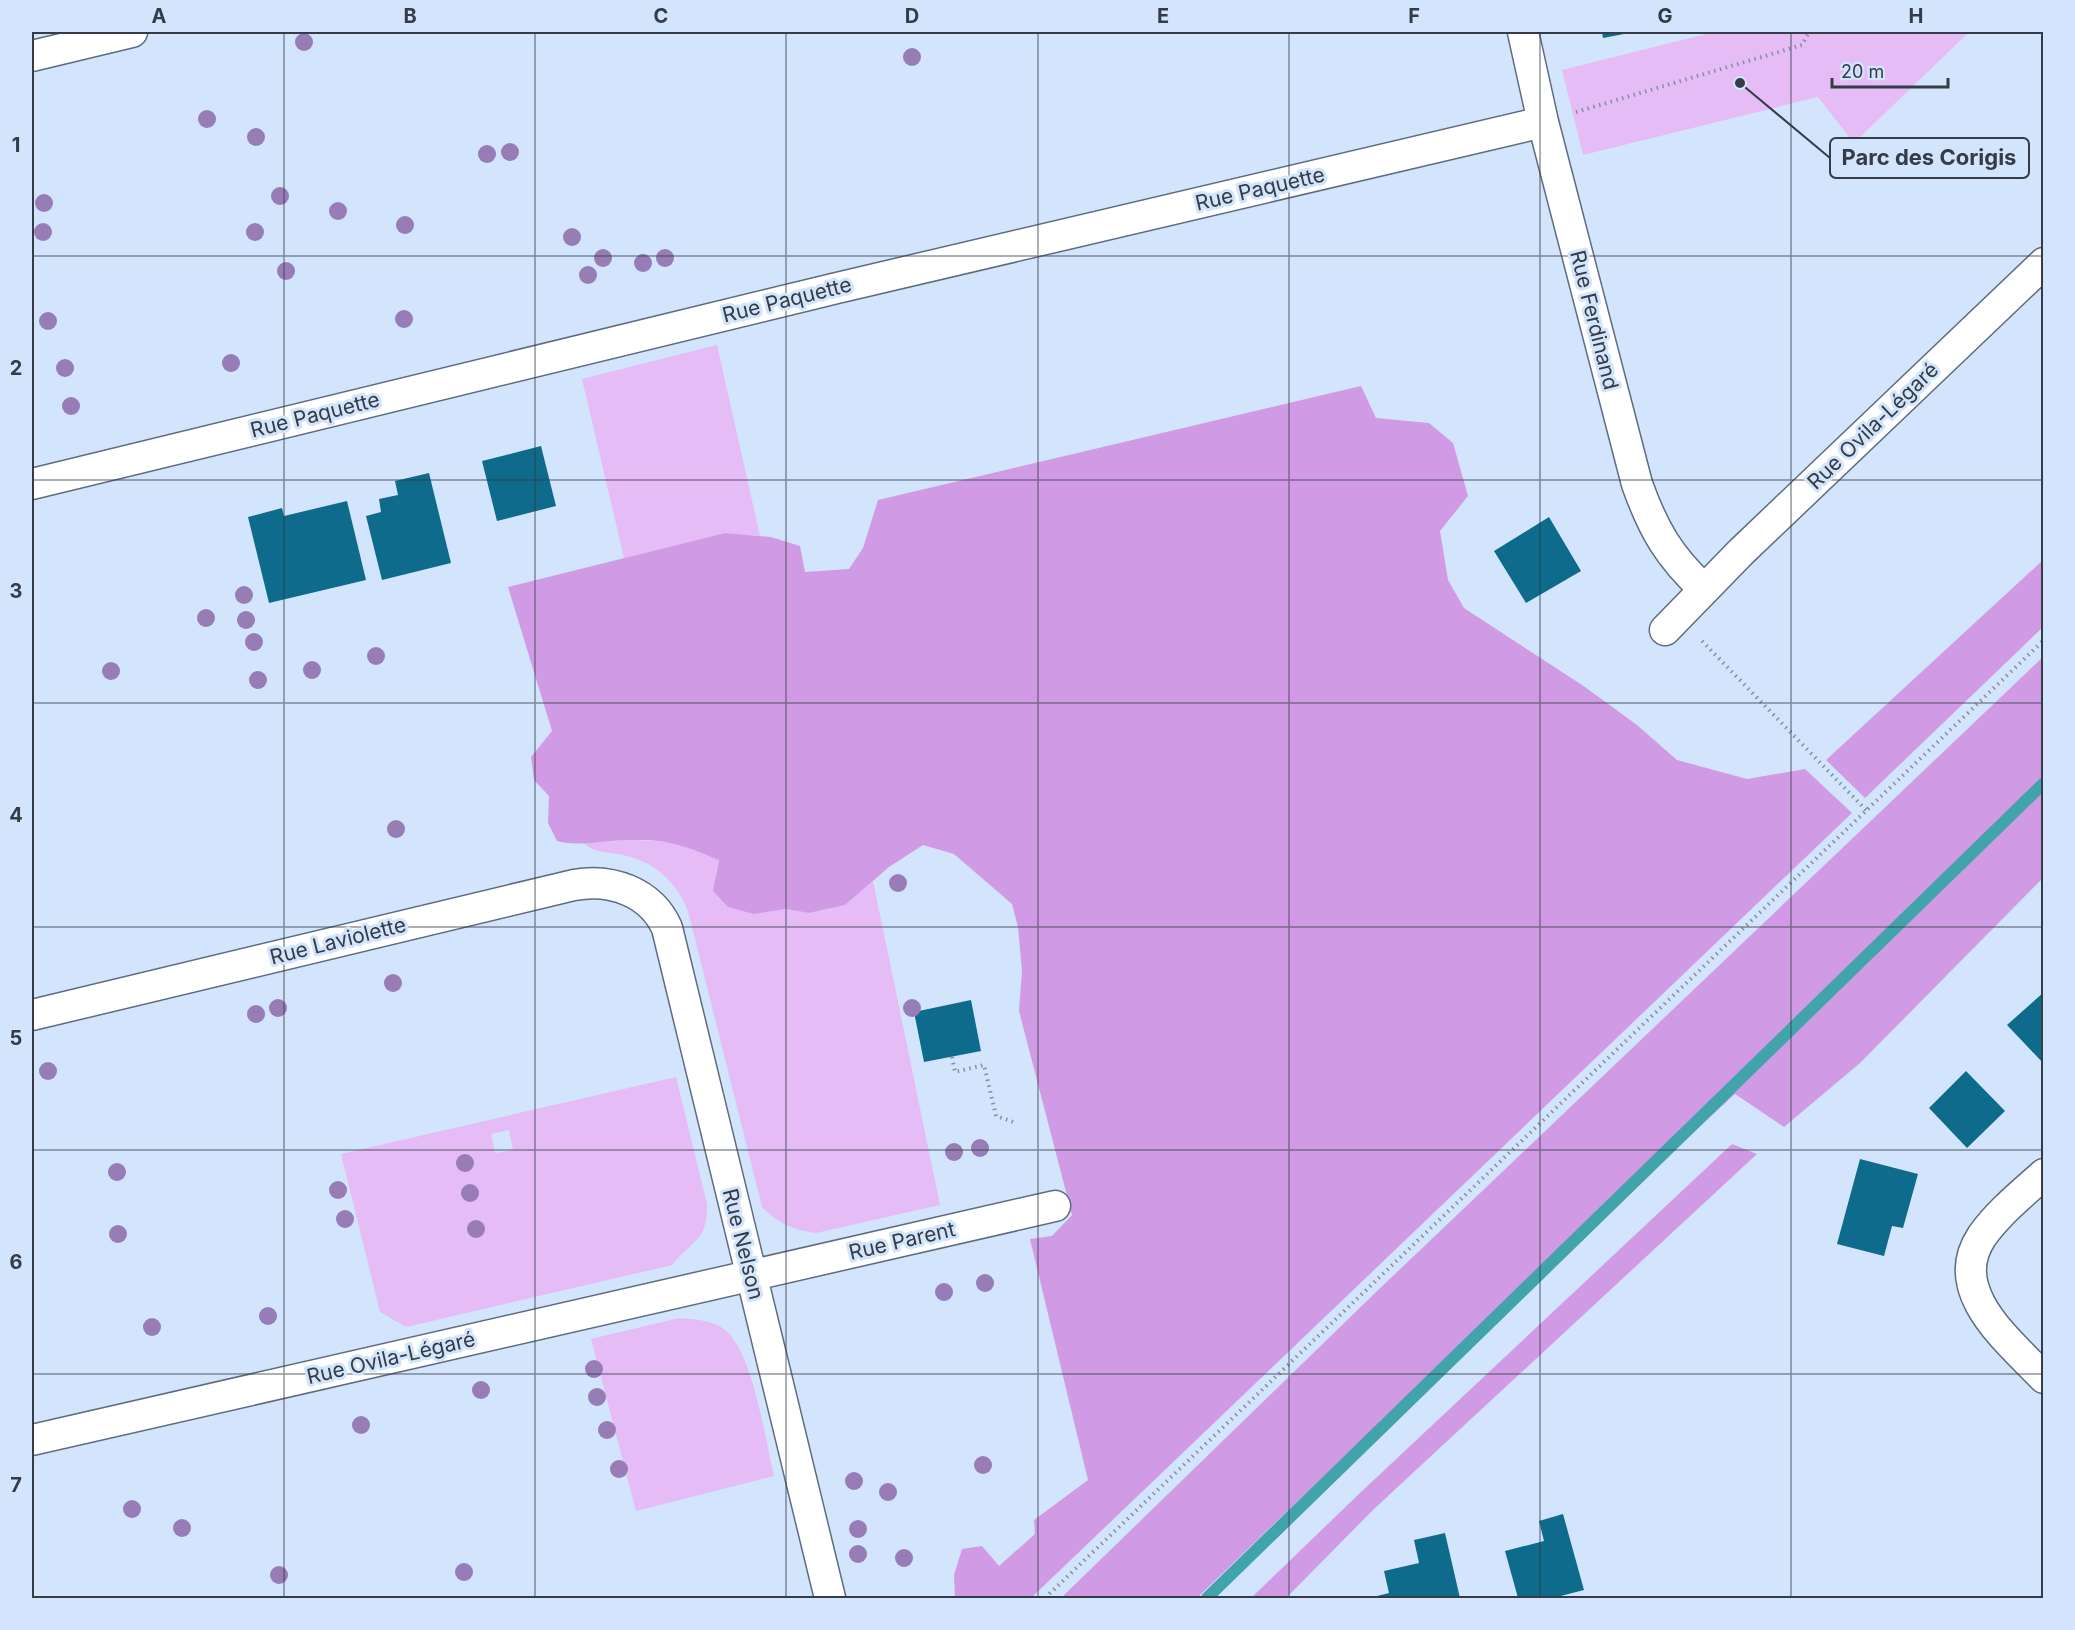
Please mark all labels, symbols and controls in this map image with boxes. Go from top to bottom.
text: A [152,4,167,28]
text: B [403,4,417,28]
text: C [654,4,668,28]
text: D [905,4,919,28]
text: E [1157,4,1169,28]
text: F [1408,4,1420,28]
text: G [1657,4,1673,28]
text: H [1909,4,1923,28]
scale bar [1832,51,1948,89]
text: 20 m [1841,61,1884,82]
text: 1 [12,133,20,157]
callout: Parc des Corigis [1830,138,2029,178]
text: Parc des Corigis [1842,144,2016,170]
street label: Rue Paquette [1193,161,1327,216]
street label: Rue Ferdinand [1565,248,1624,392]
street label: Rue Paquette [720,271,854,328]
text: 2 [10,356,22,380]
street label: Rue Ovila-Légaré [1802,357,1943,494]
street label: Rue Paquette [248,386,382,443]
text: 3 [10,579,22,603]
text: 4 [9,803,23,827]
street label: Rue Laviolette [267,912,409,970]
text: 5 [10,1026,22,1050]
street label: Rue Nelson [718,1186,769,1302]
street label: Rue Parent [846,1216,958,1265]
text: 6 [10,1250,23,1274]
street label: Rue Ovila-Légaré [304,1326,478,1389]
text: 7 [10,1473,22,1497]

